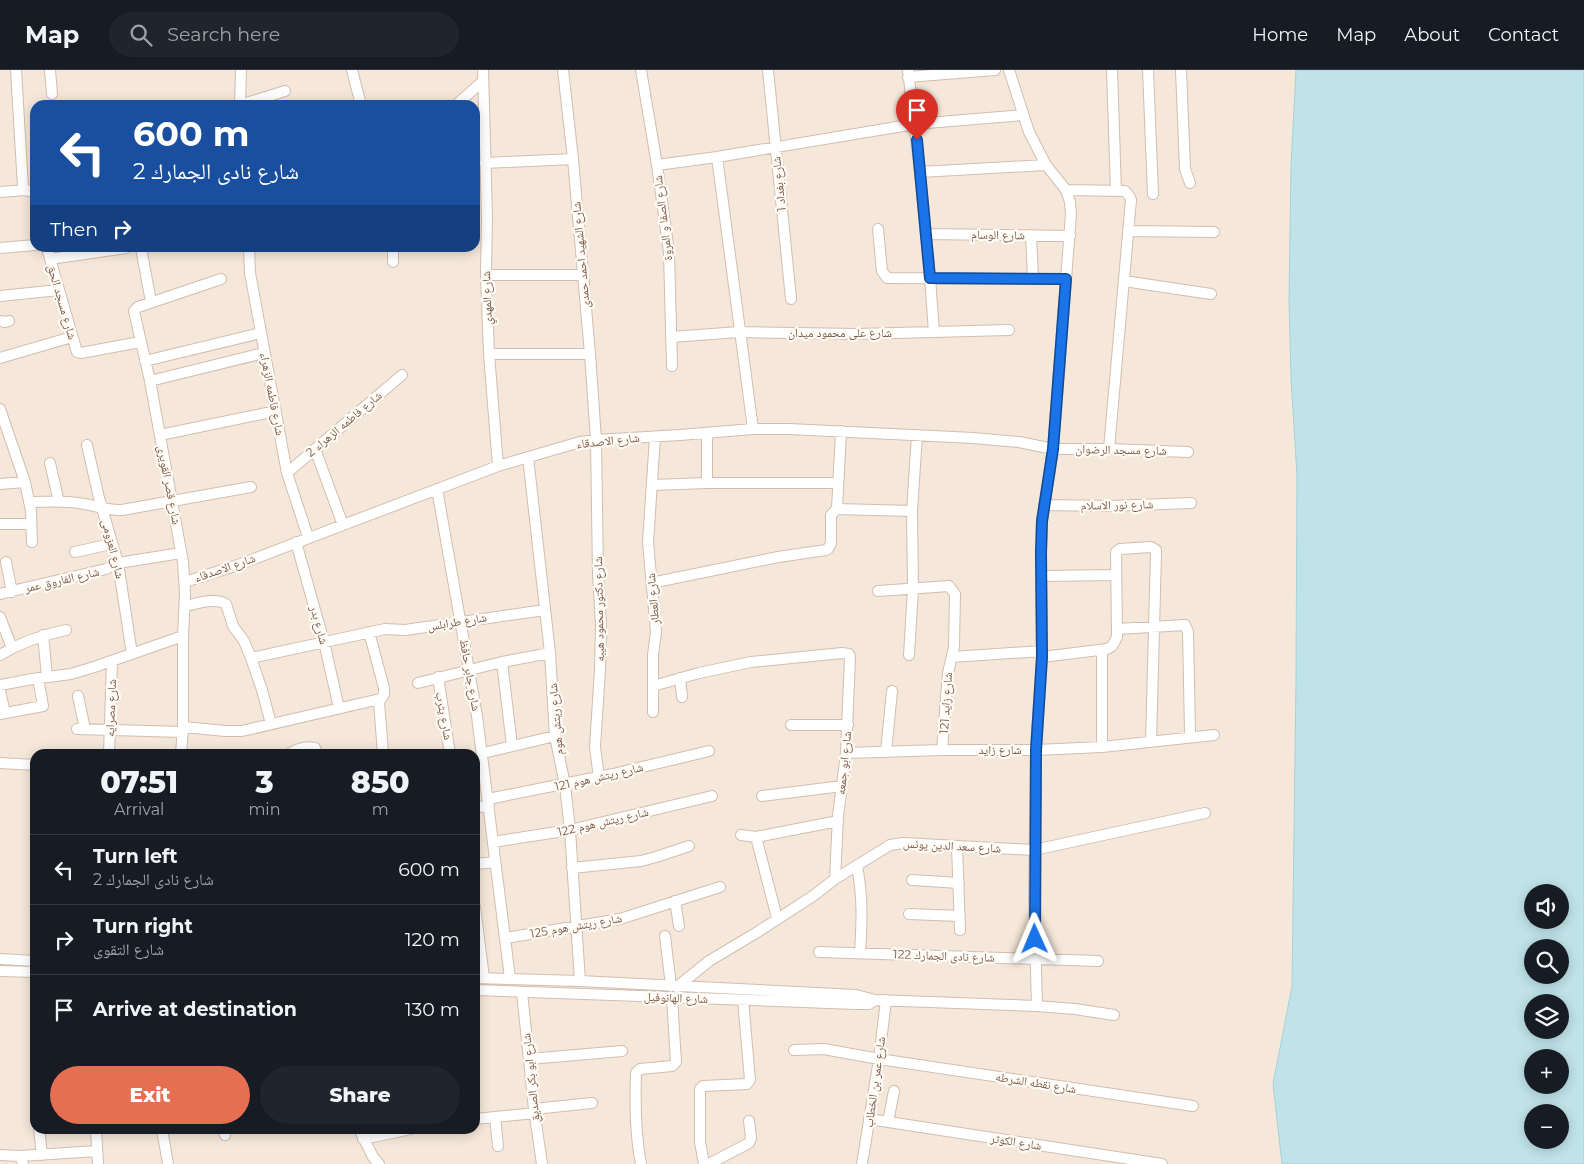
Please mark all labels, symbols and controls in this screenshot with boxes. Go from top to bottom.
search box [109,12,459,57]
text: Map [25,20,79,49]
icon: search [127,21,155,49]
text: Search here [167,23,280,46]
text: Home [1252,24,1308,46]
text: Map [1336,24,1376,46]
text: About [1404,24,1460,46]
text: Contact [1488,24,1559,46]
pin [896,89,938,140]
icon: arrive [903,96,931,124]
text: 600 m [133,112,249,155]
icon: left [50,120,115,185]
street label: شارع بغداد 1 [768,156,790,212]
text: شارع نادى الجمارك 2 [133,158,299,185]
street label: شارع الصفا و المروة [650,174,676,262]
street label: شارع الشهيد احمد حمدى [568,201,594,309]
icon: right [108,215,136,243]
text: Then [50,218,98,241]
street label: شارع الوسام [971,227,1025,243]
street label: شارع مسجد الحق [44,263,80,341]
street label: شارع المهدي [478,271,498,325]
street label: شارع على محمود ميدان [788,325,892,341]
street label: شارع فاطمه الزهراء [256,351,288,437]
street label: شارع فاطمه الزهراء 2 [303,387,386,461]
street label: شارع الاصدقاء [576,430,640,452]
street label: شارع مسجد الرضوان [1075,441,1167,459]
street label: شارع قصر القويرى [153,444,185,526]
street label: شارع نور الاسلام [1080,496,1154,514]
street label: شارع العزومى [98,518,128,580]
street label: شارع الاصدقاء [192,550,258,586]
street label: شارع دكتور محمود هيبه [590,556,608,662]
street label: شارع الفاروق عمر [22,564,101,597]
street label: شارع العطار [643,573,663,626]
street label: شارع بدر [306,603,332,646]
street label: شارع طرابلس [426,609,488,635]
street label: شارع جابر حافظ [456,638,484,712]
street label: شارع زايد 121 [936,671,956,734]
street label: شارع مصرايه [102,679,120,737]
street label: شارع ريتش هوم [545,682,567,756]
street label: شارع يثرب [432,691,456,741]
street label: شارع ابو جمعه [833,730,855,796]
street label: شارع زايد [978,742,1022,758]
street label: شارع ريتش هوم 121 [553,759,645,795]
text: 07:51 [100,764,178,801]
text: 3 [255,764,273,801]
text: 850 [351,764,410,801]
text: Arrival [114,800,164,819]
text: min [248,800,280,819]
text: m [372,800,389,819]
street label: شارع ريتش هوم 122 [556,804,650,840]
street label: شارع سعد الدين يونس [903,835,1002,857]
text: Turn left [93,845,178,868]
icon: left [50,856,78,884]
text: 600 m [398,858,460,881]
text: شارع نادى الجمارك 2 [93,870,214,889]
map controls [1524,884,1569,1149]
button: sound [1524,884,1569,929]
street label: شارع ريتش هوم 125 [529,910,623,942]
position arrow [1008,912,1060,964]
text: Turn right [93,915,193,938]
icon: right [50,926,78,954]
text: 120 m [405,928,460,951]
button: search [1524,939,1569,984]
text: شارع التقوى [93,940,164,959]
street label: شارع نادى الجمارك 122 [893,946,995,966]
street label: شارع الهانوفيل [644,989,709,1007]
button: layers [1524,994,1569,1039]
icon: arrive [50,996,78,1024]
text: Arrive at destination [93,998,297,1021]
text: 130 m [405,998,460,1021]
street label: شارع ابو بكر الصديق [518,1032,544,1124]
street label: شارع عمر بن الخطاب [861,1035,889,1129]
button: + [1524,1049,1569,1094]
button: Exit [50,1066,250,1124]
button: Share [260,1066,460,1124]
street label: شارع نقطه الشرطه [994,1069,1078,1097]
button: − [1524,1104,1569,1149]
street label: شارع الكوثر [988,1130,1043,1154]

